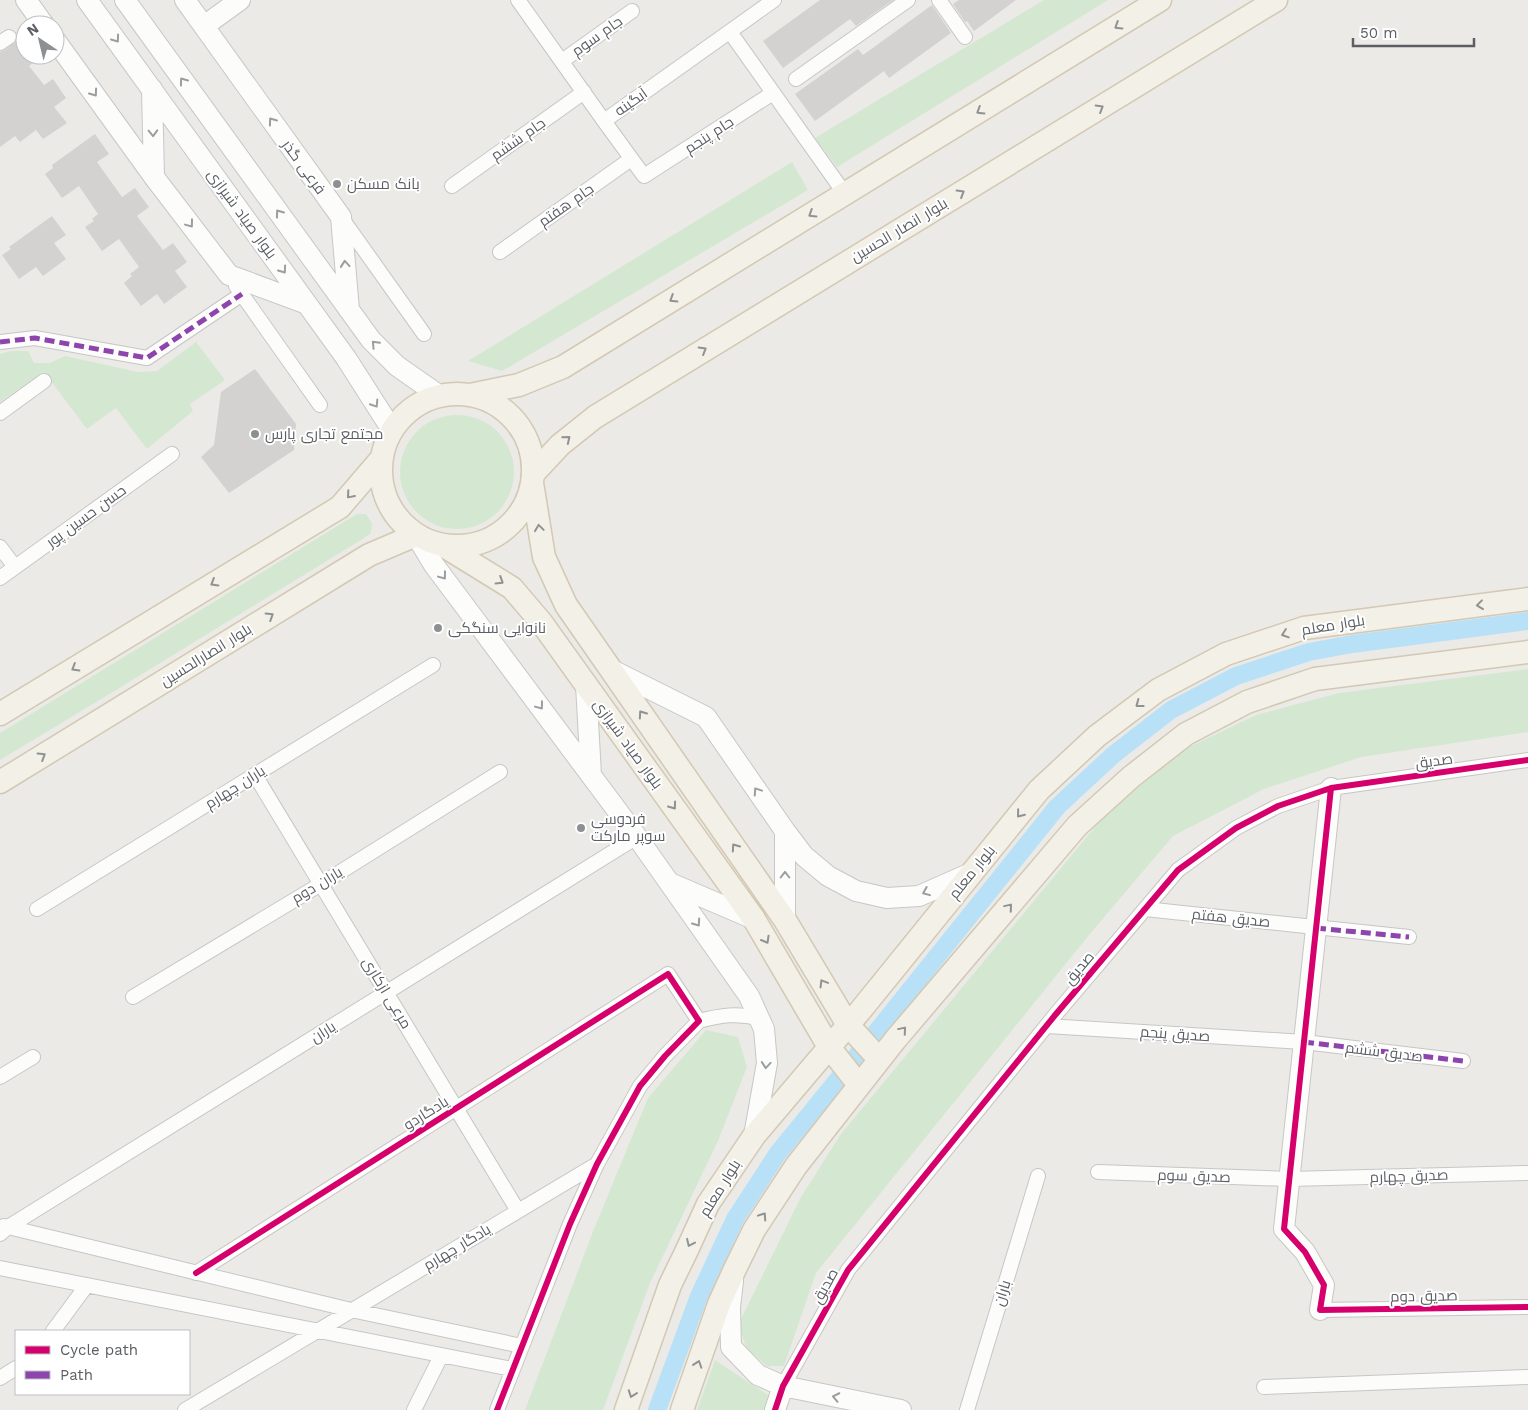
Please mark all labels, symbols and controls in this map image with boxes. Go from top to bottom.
street label: جام سوم [568,12,626,61]
north arrow [15,15,65,65]
scale bar [1353,15,1474,47]
one-way arrow [1115,19,1124,29]
text: N [24,20,41,39]
text: 50 m [1360,24,1397,42]
one-way arrow [110,34,119,43]
one-way arrow [180,77,189,87]
street label: آبگینه [611,84,651,120]
one-way arrow [88,87,97,97]
one-way arrow [976,104,985,114]
one-way arrow [1094,104,1103,114]
street label: جام پنجم [681,113,737,158]
street label: جام ششم [487,114,549,165]
one-way arrow [269,117,278,127]
one-way arrow [148,130,158,137]
street label: فرعی گذر [277,135,330,198]
street label: بلوار صیاد شیرازی [203,166,281,263]
place label: بانک مسکن [347,175,420,194]
marker: بانک مسکن [331,178,343,190]
street label: جام هفتم [535,180,598,231]
one-way arrow [955,189,964,199]
street label: بلوار انصار الحسین [847,194,951,267]
one-way arrow [808,208,817,217]
one-way arrow [276,210,284,219]
one-way arrow [184,218,193,228]
one-way arrow [340,260,351,268]
one-way arrow [277,264,286,274]
one-way arrow [670,293,679,302]
one-way arrow [372,340,381,349]
one-way arrow [697,347,706,357]
one-way arrow [369,398,379,407]
place label: مجتمع تجاری پارس [265,425,383,445]
marker: مجتمع تجاری پارس [249,428,261,440]
one-way arrow [561,437,570,445]
street label: حسن حسین پور [42,481,130,552]
one-way arrow [346,489,355,498]
one-way arrow [534,523,545,531]
one-way arrow [437,570,445,579]
one-way arrow [495,574,504,584]
one-way arrow [211,577,220,587]
one-way arrow [1475,599,1483,610]
street label: بلوار معلم [1300,611,1366,640]
one-way arrow [264,613,273,623]
place label: نانوایی سنگکی [448,619,546,638]
street label: بلوار انصارالحسین [157,620,256,691]
marker: نانوایی سنگکی [432,622,444,634]
one-way arrow [1281,629,1289,639]
one-way arrow [72,661,81,671]
street label: بلوار صیاد شیرازی [589,696,667,793]
one-way arrow [1136,699,1145,707]
one-way arrow [534,700,543,710]
one-way arrow [639,710,648,719]
street label: صدیق [1414,749,1454,774]
one-way arrow [36,753,45,763]
street label: یاران چهارم [202,761,269,813]
one-way arrow [754,787,763,796]
one-way arrow [667,800,676,810]
one-way arrow [1016,808,1025,817]
place label: فردوسی سوپر مارکت [591,810,665,846]
marker: فردوسی سوپر مارکت [575,822,587,834]
street label: بلوار معلم [945,841,1000,903]
one-way arrow [732,843,741,853]
street label: یاران دوم [288,863,346,908]
one-way arrow [780,871,790,879]
one-way arrow [922,886,931,897]
one-way arrow [1003,903,1012,912]
street label: صدیق هفتم [1191,905,1271,932]
one-way arrow [691,917,700,926]
one-way arrow [759,934,769,943]
street label: صدیق [1060,948,1099,989]
street label: مرعی ازکاری [358,954,415,1033]
one-way arrow [820,980,830,989]
street label: یاران [307,1017,339,1047]
street label: صدیق پنجم [1139,1023,1211,1046]
one-way arrow [898,1027,907,1036]
street label: صدیق ششم [1344,1038,1424,1067]
one-way arrow [761,1062,772,1070]
street label: یادگار‌دو [400,1092,452,1134]
street label: بلوار معلم [695,1156,745,1220]
street label: صدیق سوم [1157,1166,1231,1187]
street label: صدیق چهارم [1369,1166,1449,1187]
one-way arrow [757,1212,766,1221]
street label: یادگار چهارم [420,1220,494,1275]
one-way arrow [686,1238,696,1247]
street label: صدیق [808,1265,843,1307]
street label: باران [990,1278,1015,1309]
street label: صدیق دوم [1390,1286,1458,1307]
legend [15,1330,190,1395]
text: Cycle path [60,1341,138,1359]
one-way arrow [692,1360,702,1369]
text: Path [60,1366,93,1384]
one-way arrow [628,1390,638,1398]
one-way arrow [831,1392,840,1402]

